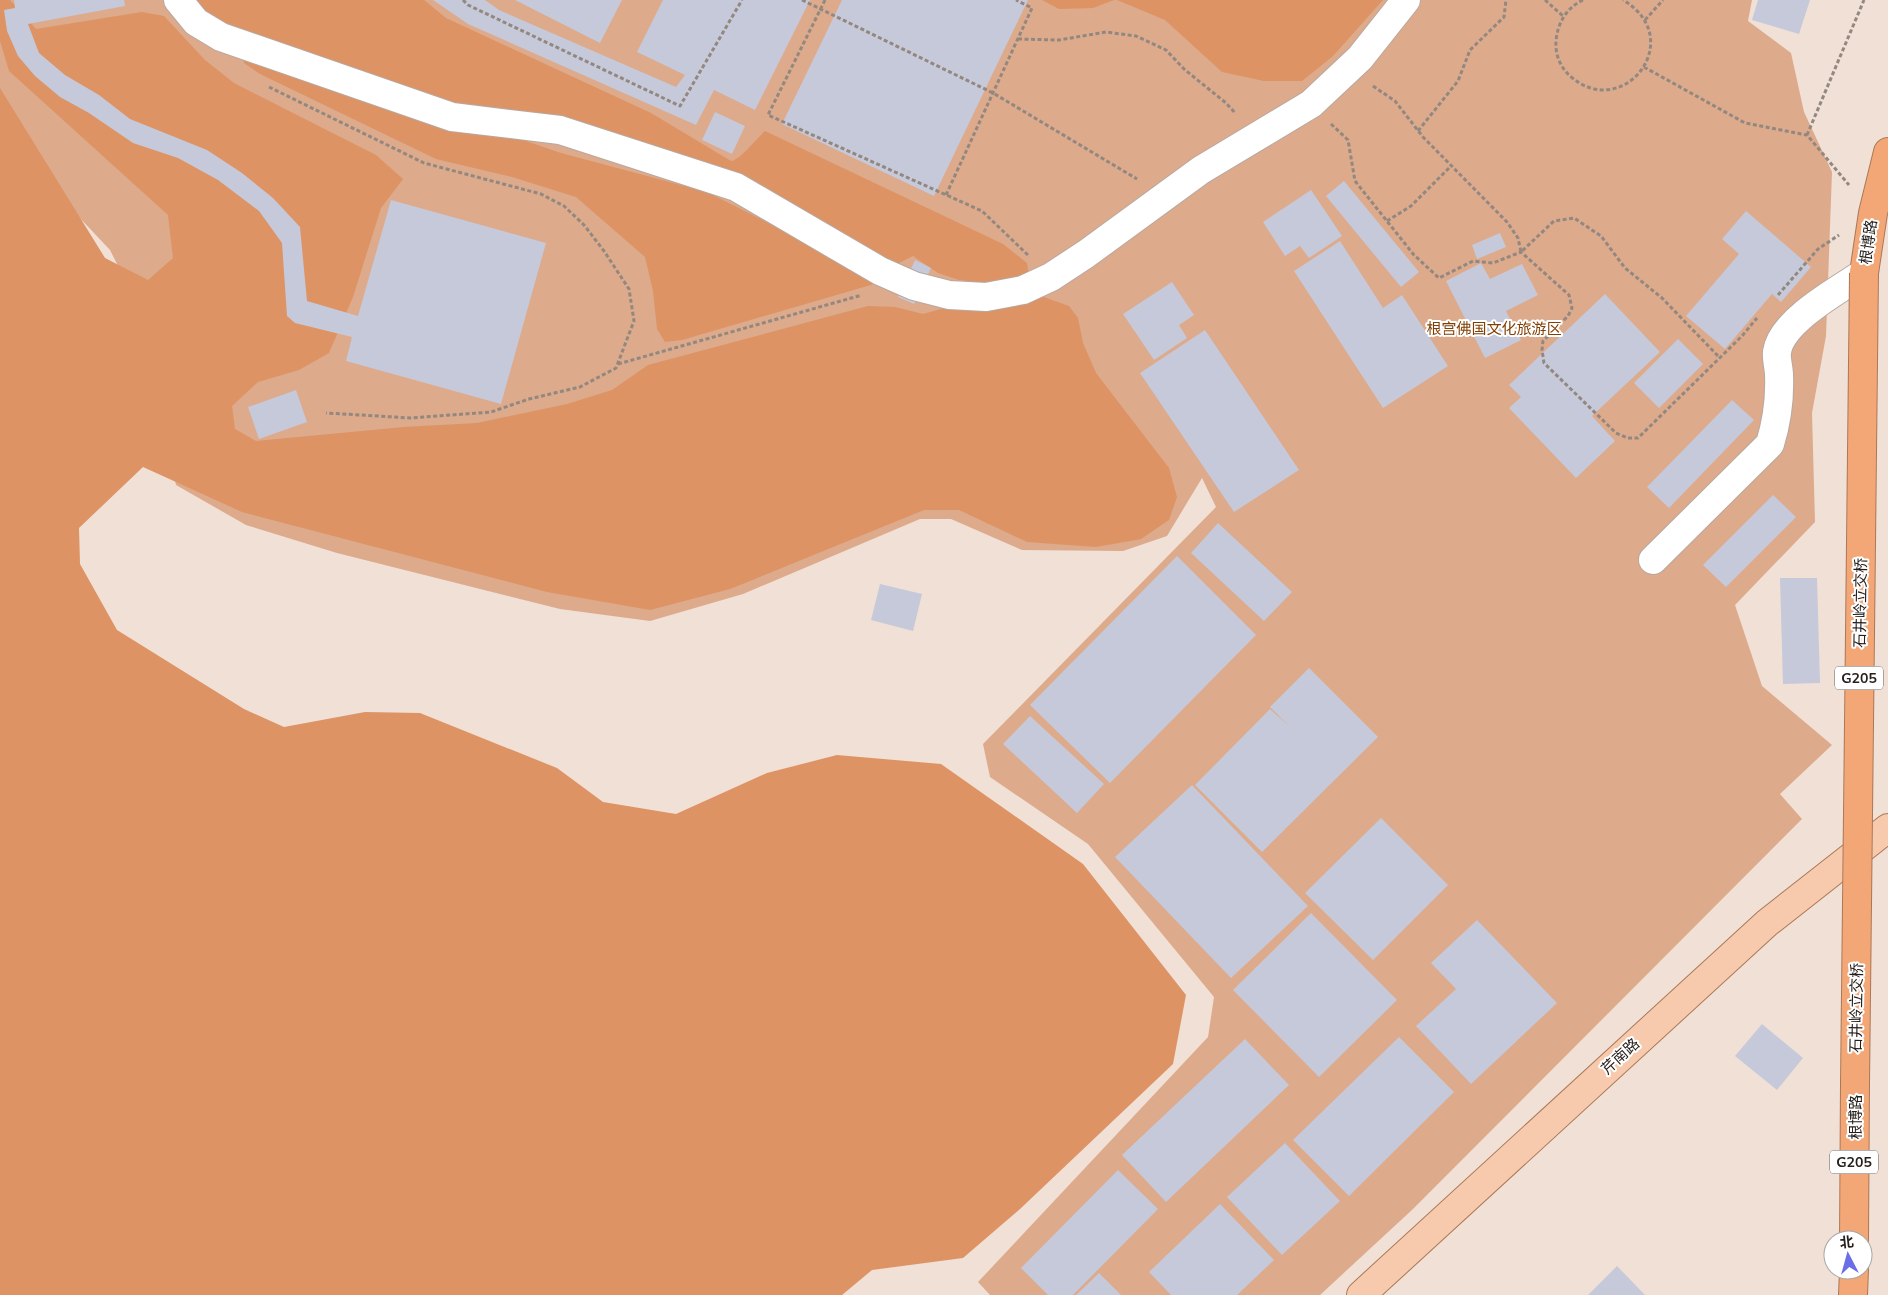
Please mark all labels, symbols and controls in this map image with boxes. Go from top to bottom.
street label: 根博路 [1855,218,1881,266]
park label: 根宫佛国文化旅游区 [1426,319,1562,338]
street label: 石井岭立交桥 [1850,558,1870,648]
road number: G205 [1835,666,1883,690]
street label: 石井岭立交桥 [1846,963,1866,1053]
street label: 芹南路 [1597,1034,1643,1078]
street label: 根博路 [1846,1094,1865,1140]
road number: G205 [1830,1150,1878,1174]
north arrow [1823,1230,1873,1280]
text: 北 [1839,1232,1855,1252]

